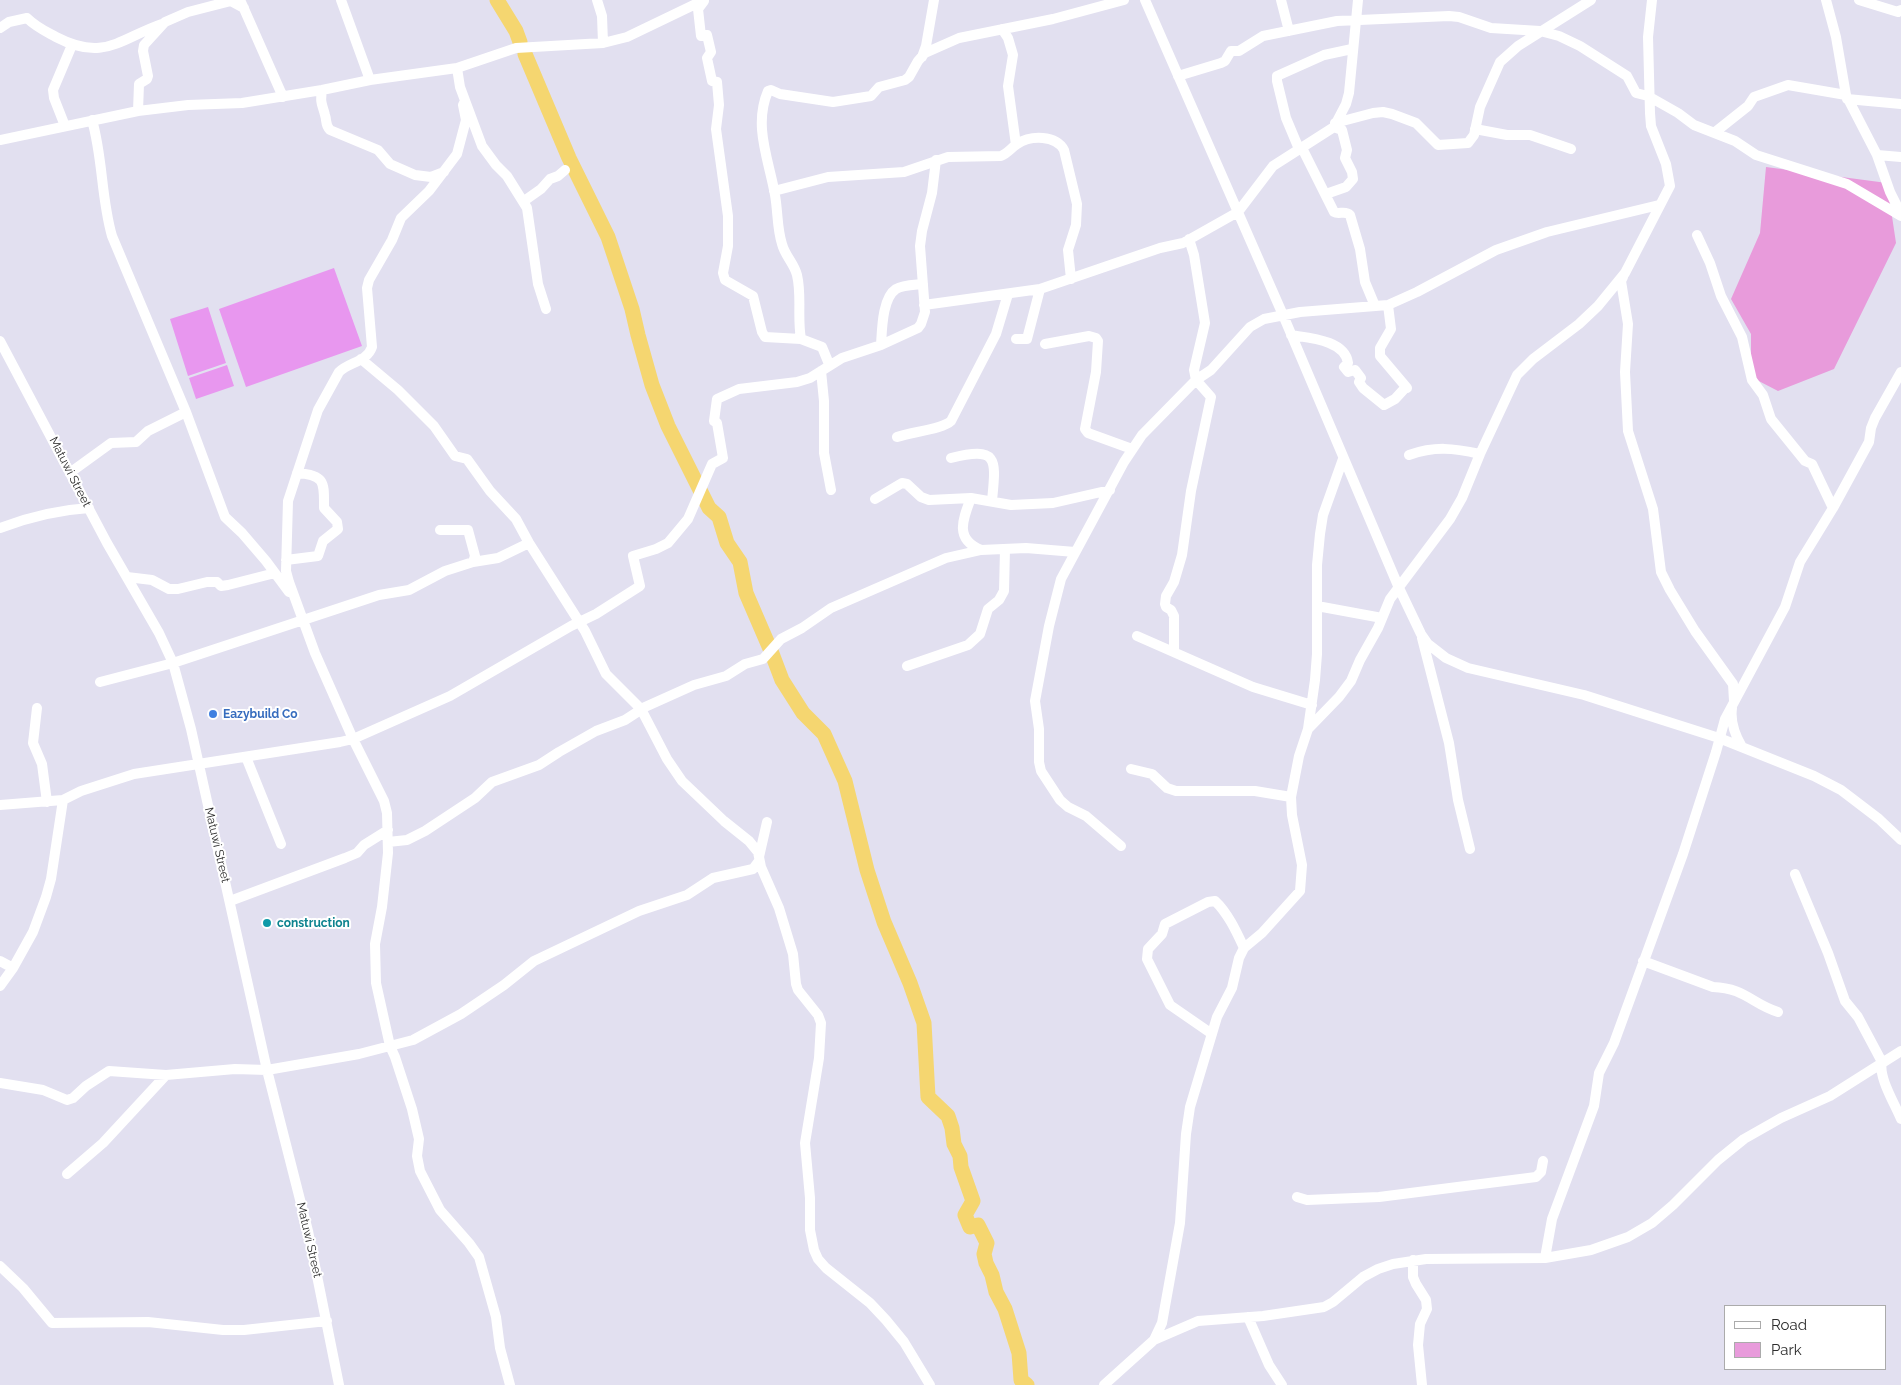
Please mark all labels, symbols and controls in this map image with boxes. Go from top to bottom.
street label: Matuwi Street [46,435,94,509]
place label: Eazybuild Co [223,707,298,721]
marker: Eazybuild Co [207,708,219,720]
street label: Matuwi Street [201,806,233,884]
place label: construction [277,916,350,930]
marker: construction [261,917,273,929]
street label: Matuwi Street [293,1201,325,1279]
legend [1724,1305,1886,1370]
text: Road [1771,1316,1807,1334]
text: Park [1771,1341,1802,1359]

